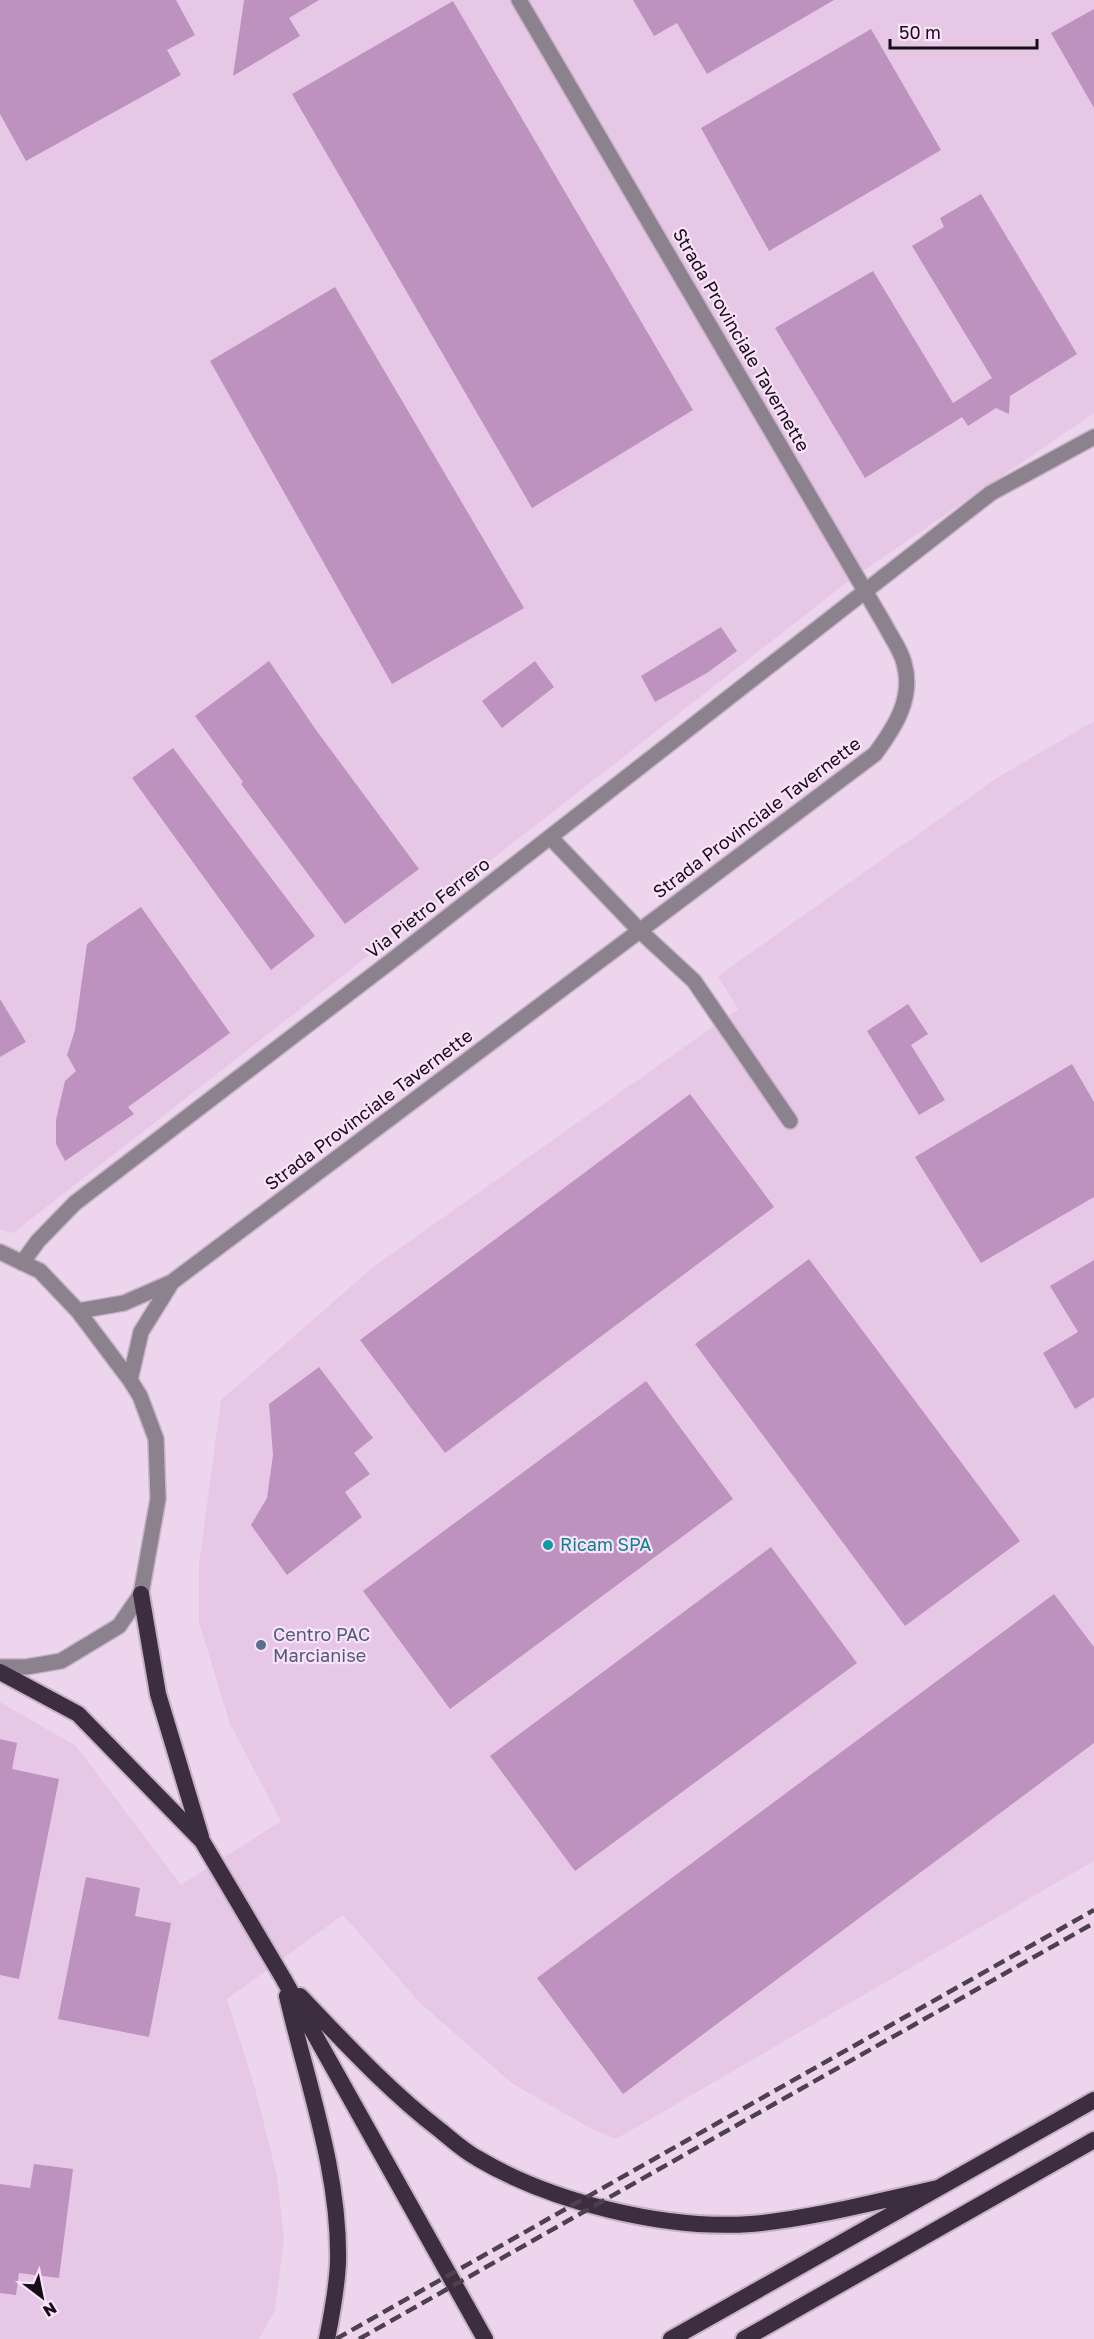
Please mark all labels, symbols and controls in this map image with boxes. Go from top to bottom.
scale bar [890,12,1037,50]
text: 50 m [899,21,941,43]
street label: Strada Provinciale Tavernette [669,224,815,455]
street label: Strada Provinciale Tavernette [648,732,865,902]
street label: Via Pietro Ferrero [361,852,494,962]
street label: Strada Provinciale Tavernette [260,1024,477,1194]
place label: Ricam SPA [560,1533,651,1555]
marker: Ricam SPA [541,1538,555,1552]
place label: Centro PAC Marcianise [273,1623,370,1666]
marker: Centro PAC Marcianise [254,1638,268,1652]
north arrow [12,2267,72,2327]
text: N [39,2298,60,2321]

